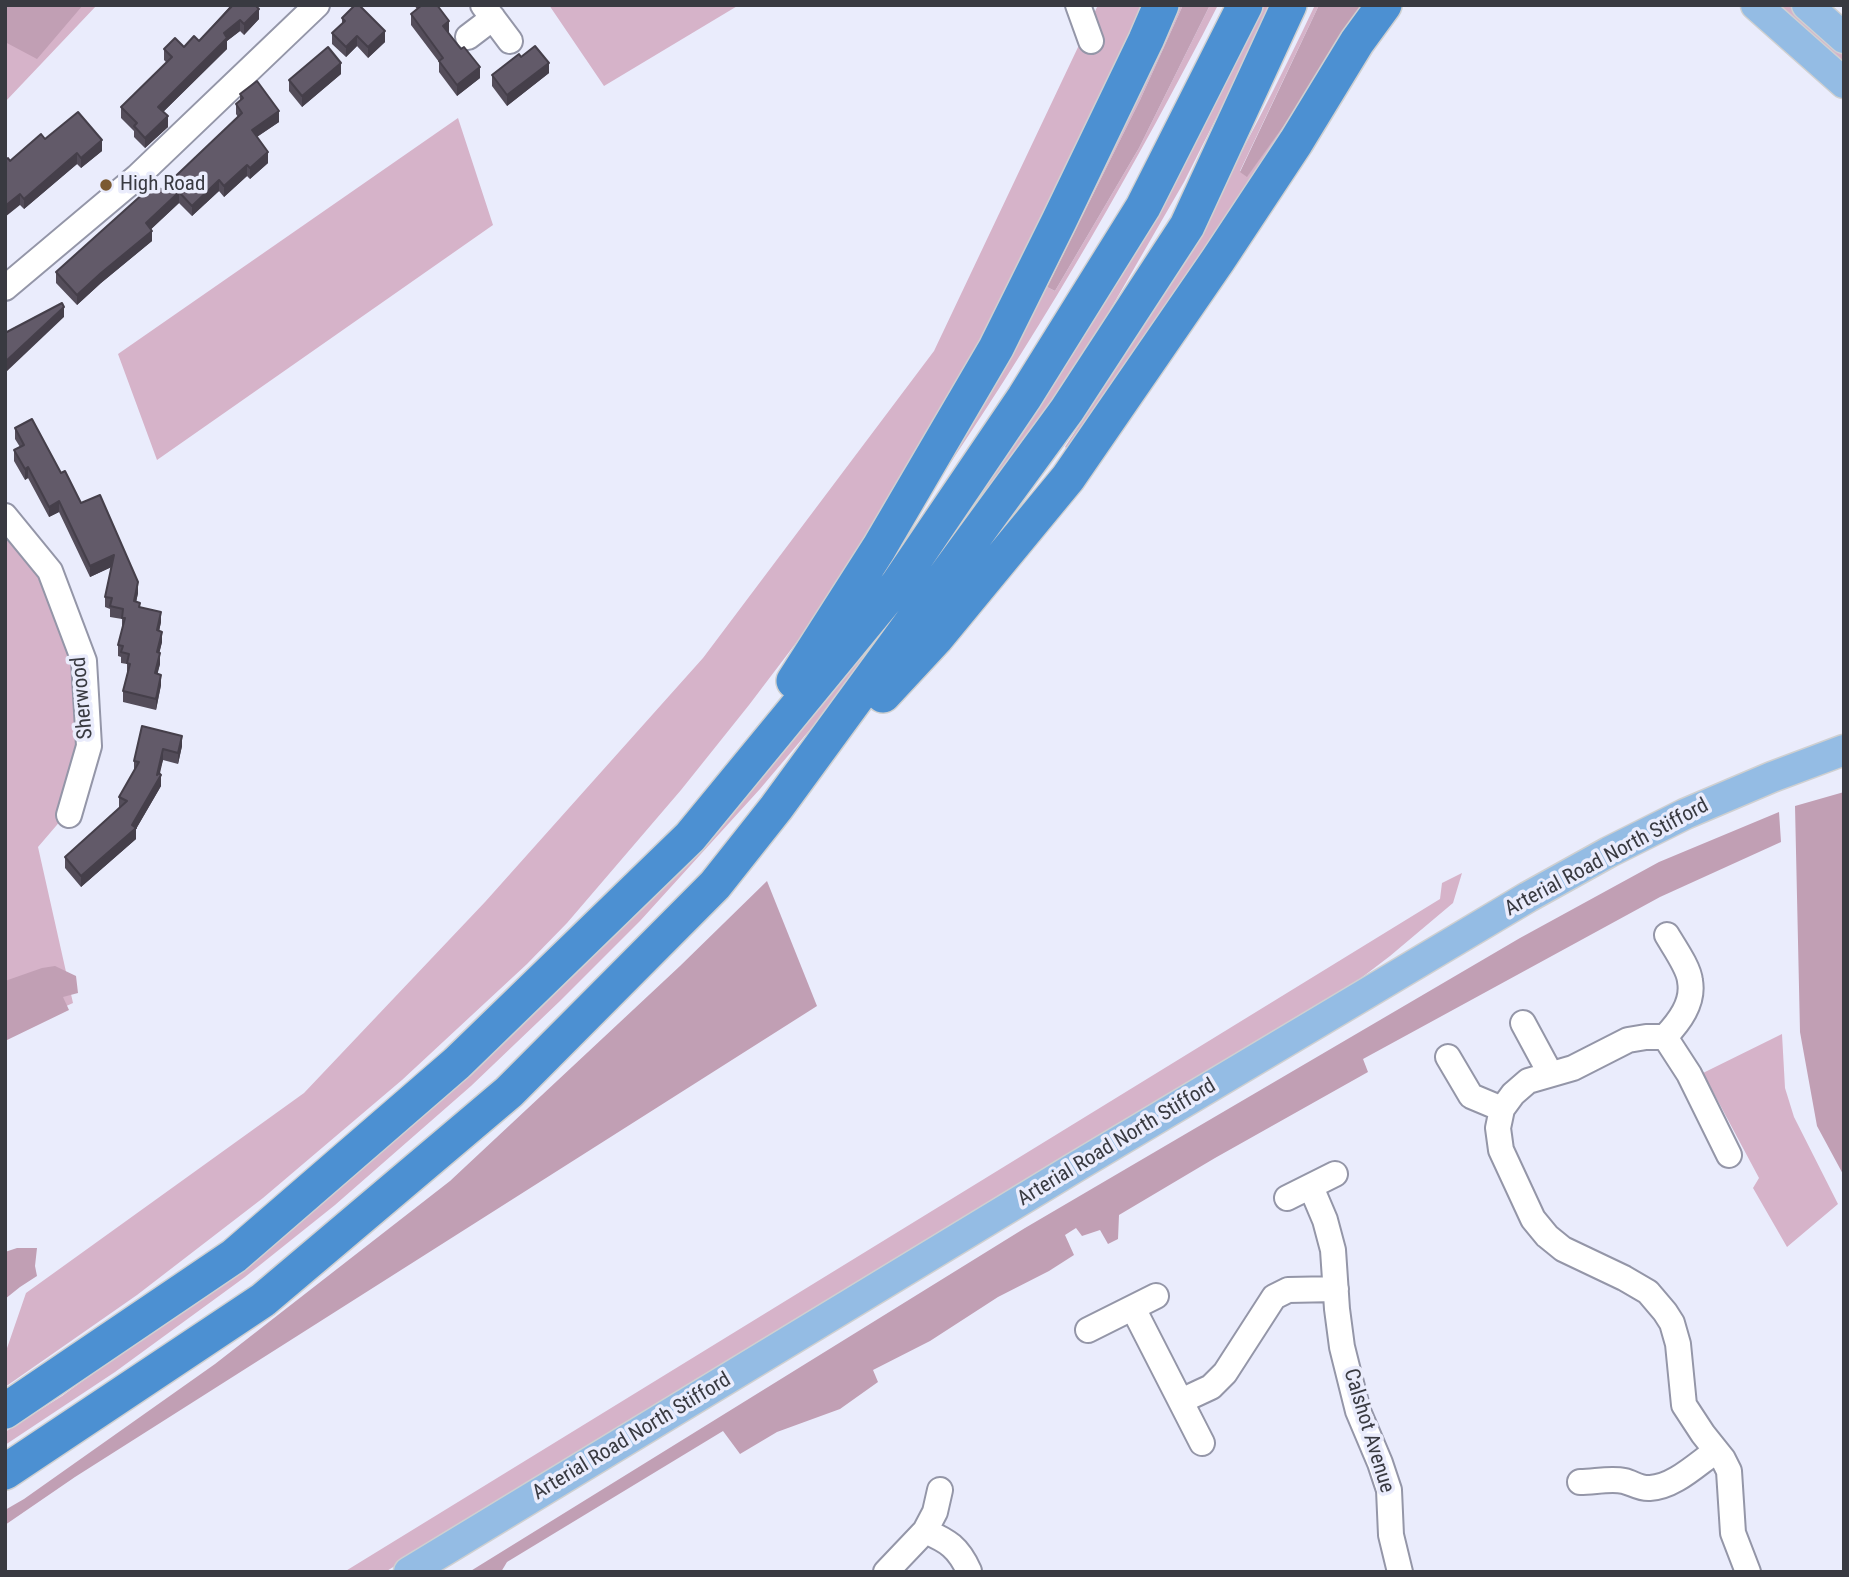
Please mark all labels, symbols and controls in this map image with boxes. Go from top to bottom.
place label: High Road [120,172,205,198]
marker: High Road [98,177,114,193]
street label: Sherwood [67,656,99,740]
street label: Arterial Road North Stifford [1501,794,1713,922]
street label: Arterial Road North Stifford [1013,1074,1221,1212]
street label: Calshot Avenue [1337,1366,1399,1496]
street label: Arterial Road North Stifford [528,1368,736,1506]

